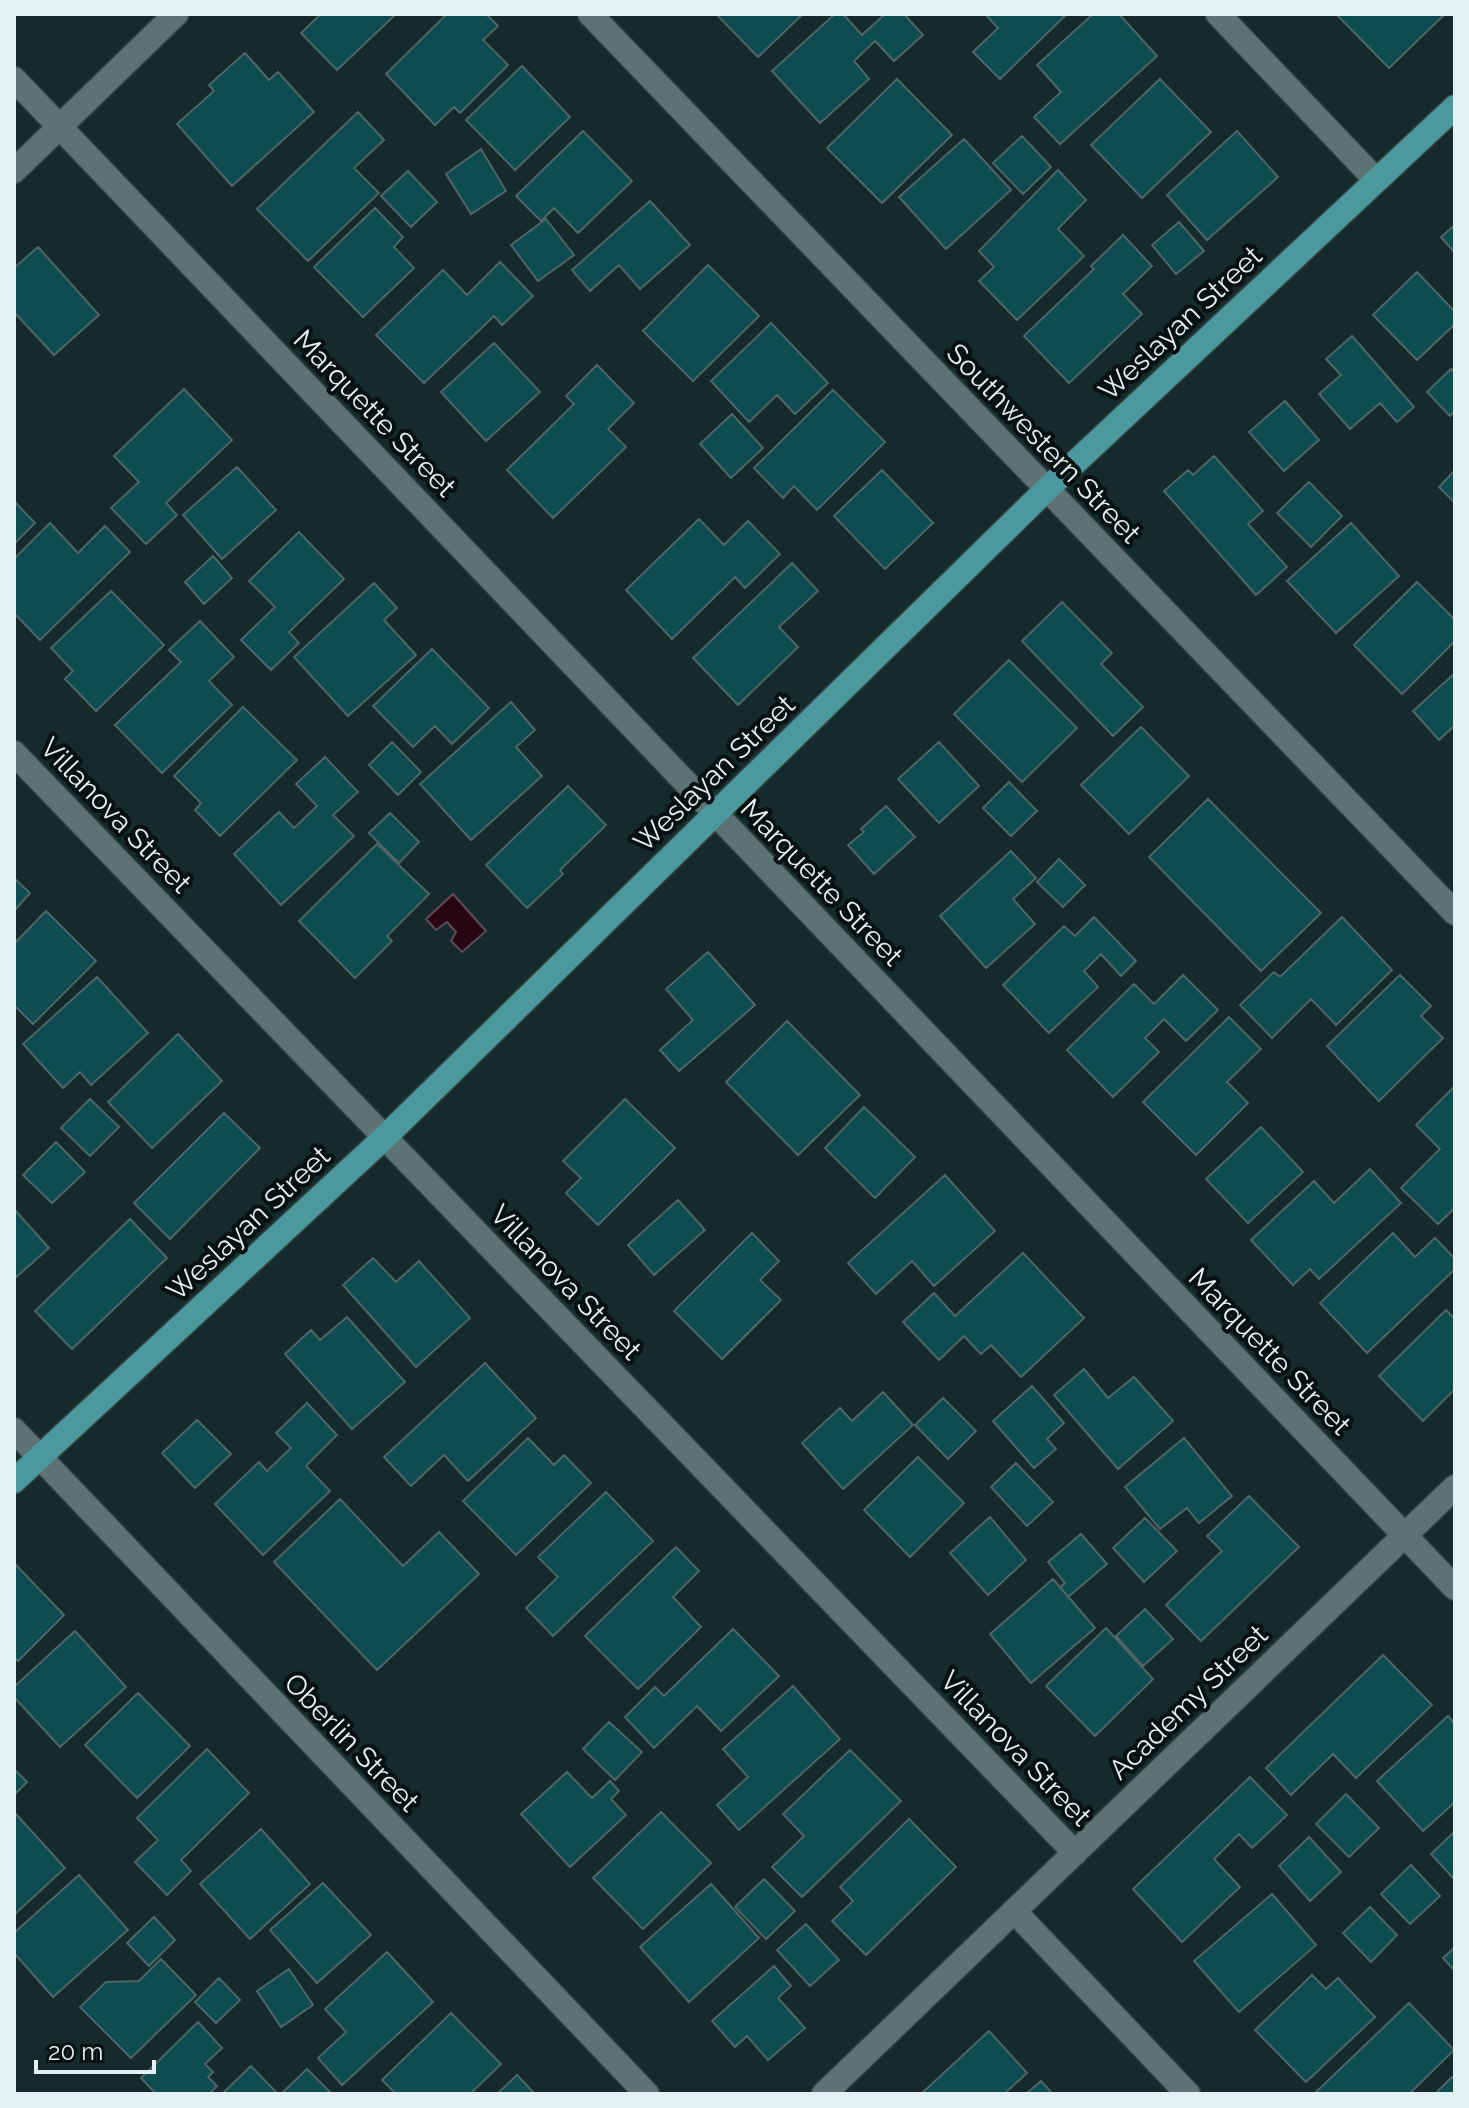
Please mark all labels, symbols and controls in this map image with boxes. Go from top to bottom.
street label: Weslayan Street [1092,239,1269,407]
street label: Marquette Street [287,323,463,504]
street label: Southwestern Street [940,337,1148,550]
street label: Weslayan Street [627,688,802,858]
street label: Villanova Street [33,731,198,900]
street label: Marquette Street [734,792,910,973]
street label: Weslayan Street [160,1139,337,1307]
street label: Villanova Street [483,1198,648,1367]
street label: Marquette Street [1182,1261,1358,1442]
street label: Academy Street [1102,1618,1275,1786]
street label: Villanova Street [933,1664,1098,1833]
street label: Oberlin Street [277,1666,426,1819]
scale bar [36,2024,154,2074]
text: 20 m [48,2037,103,2066]

